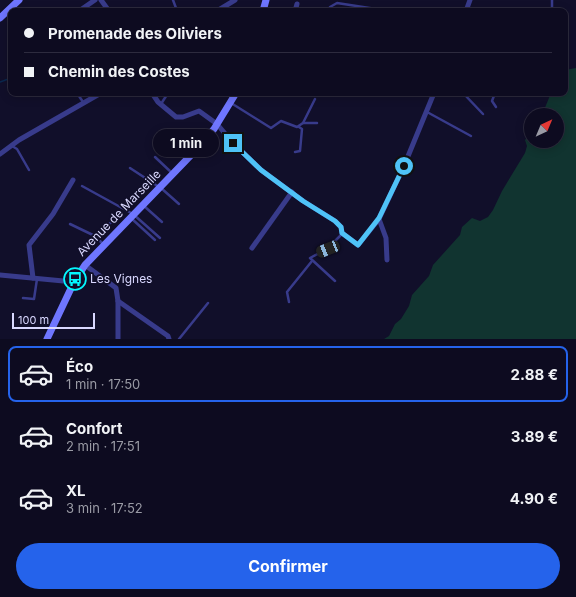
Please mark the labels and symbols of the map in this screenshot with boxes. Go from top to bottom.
north arrow [524,108,564,148]
callout: 1 min [153,129,219,157]
route end [224,134,242,152]
route start [395,157,413,175]
street label: Avenue de Marseille [74,166,164,259]
car [315,239,341,259]
bus stop icon: Les Vignes [62,266,88,292]
place label: Les Vignes [90,271,152,286]
scale bar [12,311,95,330]

